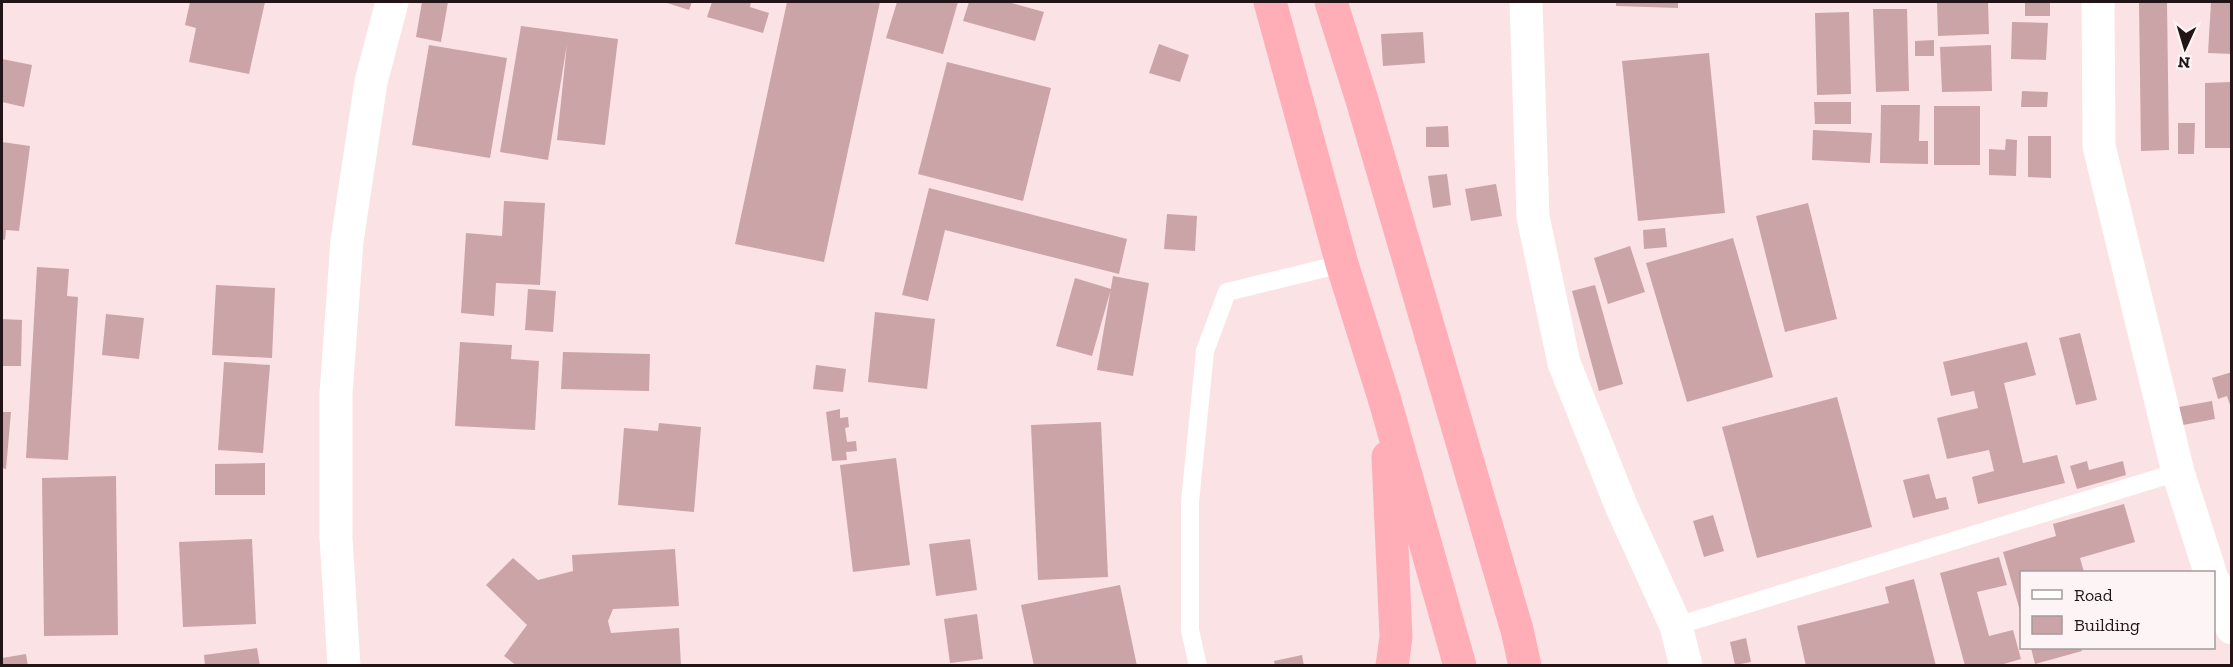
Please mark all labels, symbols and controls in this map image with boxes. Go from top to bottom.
north arrow [2155,18,2215,78]
text: N [2177,53,2191,72]
legend [2020,571,2215,649]
text: Road [2074,584,2113,606]
text: Building [2074,614,2140,636]

